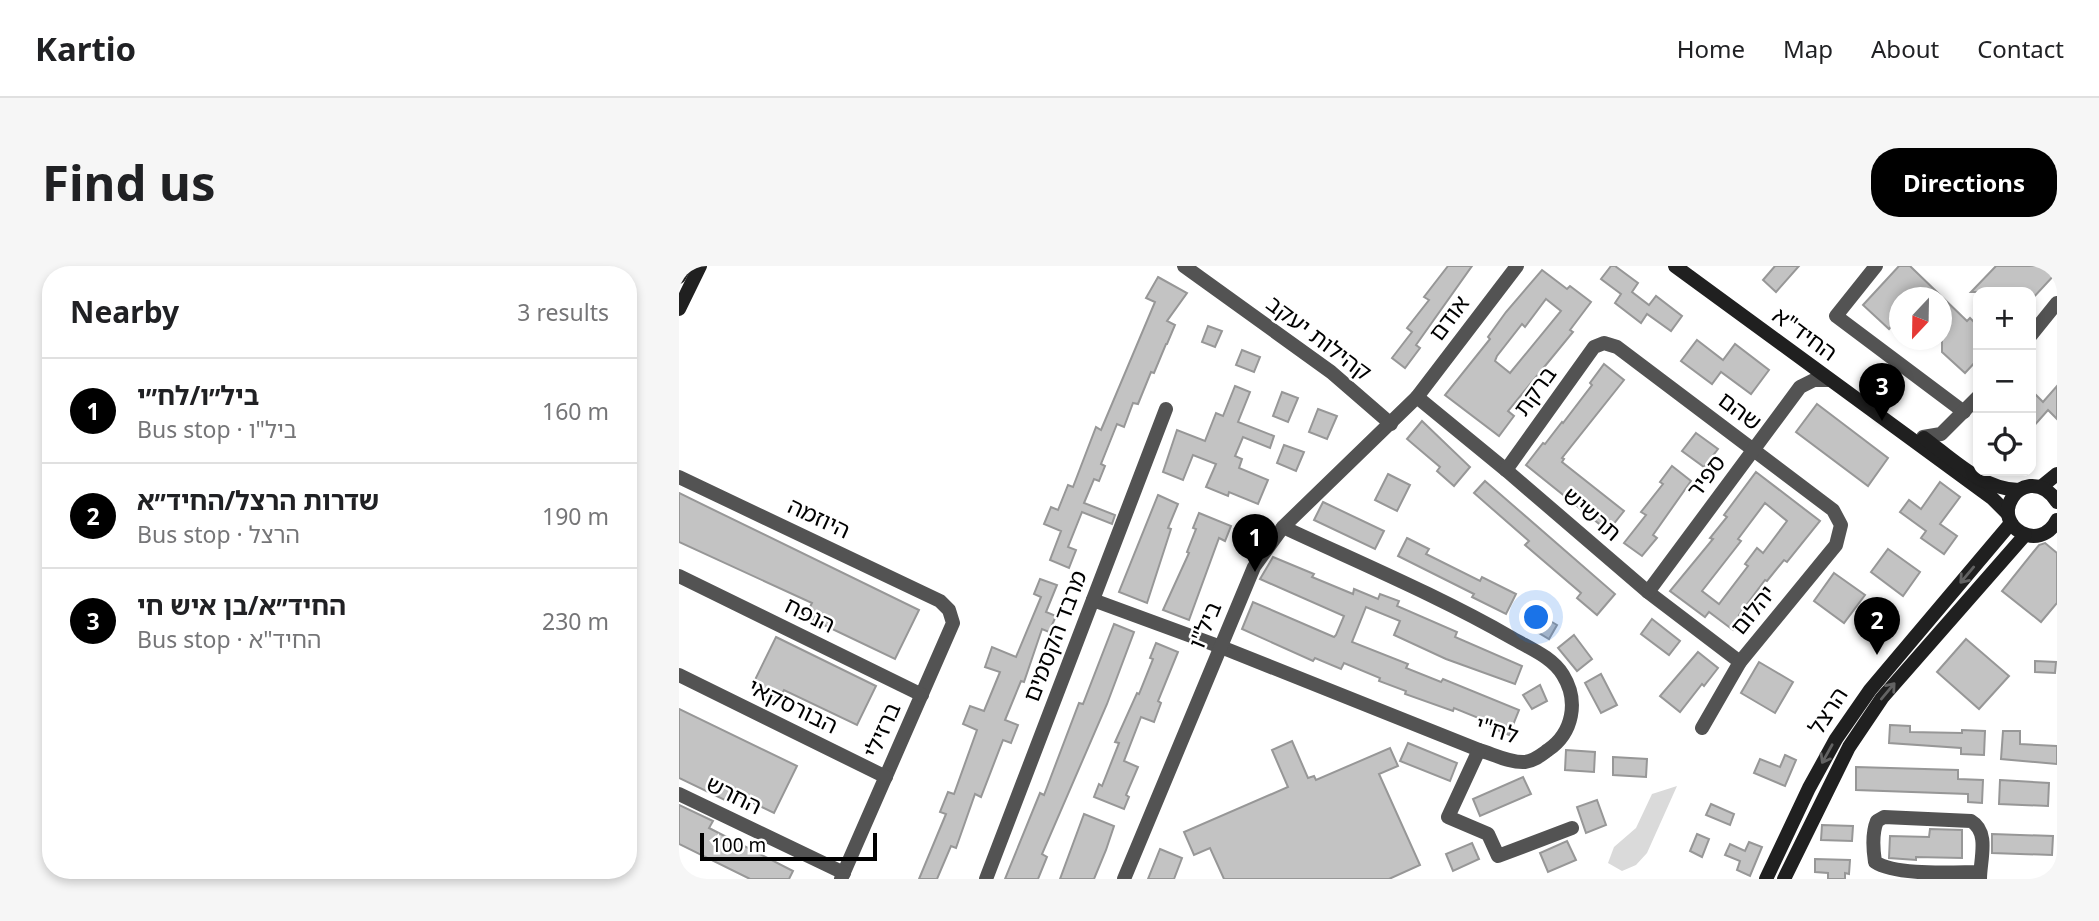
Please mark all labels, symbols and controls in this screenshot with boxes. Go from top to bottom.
text: Kartio [35,26,136,71]
text: Home [1677,32,1745,65]
text: Map [1783,32,1833,65]
text: About [1871,32,1939,65]
text: Contact [1977,32,2064,65]
button: Directions [1871,148,2057,217]
text: Find us [42,149,216,215]
street label: קהילות יעקב [1260,287,1379,387]
north arrow [1889,287,1952,350]
map controls [1973,287,2036,476]
button: + [1973,287,2036,350]
street label: אודם [1421,288,1476,347]
text: Nearby [70,291,179,332]
text: 3 results [517,296,609,328]
street label: החיד"א [1767,299,1844,368]
button: − [1973,350,2036,413]
street label: ברקת [1505,359,1563,422]
pin: 3 [1859,363,1905,421]
text: ביל״ו/לח״י [137,377,259,413]
street label: שהם [1712,383,1769,437]
text: 1 [86,395,100,427]
text: 160 m [542,395,609,427]
text: Bus stop · ביל"ו [137,413,297,445]
button: locate [1973,413,2036,476]
street label: ספיר [1678,447,1732,504]
street label: תרשיש [1556,479,1629,548]
text: שדרות הרצל/החיד״א [137,482,379,518]
street label: היוזמה [783,489,856,545]
text: 2 [86,500,100,532]
text: 190 m [542,500,609,532]
pin: 1 [1232,514,1278,572]
text: Bus stop · הרצל [137,518,300,550]
street label: מרבד הקסמים [1014,565,1094,706]
one-way arrow [1959,566,1975,584]
street label: יהלום [1722,578,1782,641]
text: החיד״א/בן איש חי [137,587,346,623]
street label: הנפח [780,588,841,640]
street label: ביל"ו [1180,596,1228,653]
pin: 2 [1854,597,1900,655]
your location [1519,600,1553,634]
text: 3 [86,605,100,637]
text: 230 m [542,605,609,637]
text: Bus stop · החיד"א [137,623,322,655]
street label: הבורסקאי [743,670,844,741]
street label: הרצל [1800,680,1855,741]
one-way arrow [1880,683,1896,701]
street label: ברזילי [855,697,907,762]
street label: לח"י [1472,707,1523,751]
one-way arrow [1820,744,1834,764]
street label: החרש [701,767,768,821]
scale bar [700,830,877,862]
text: 100 m [711,832,766,858]

